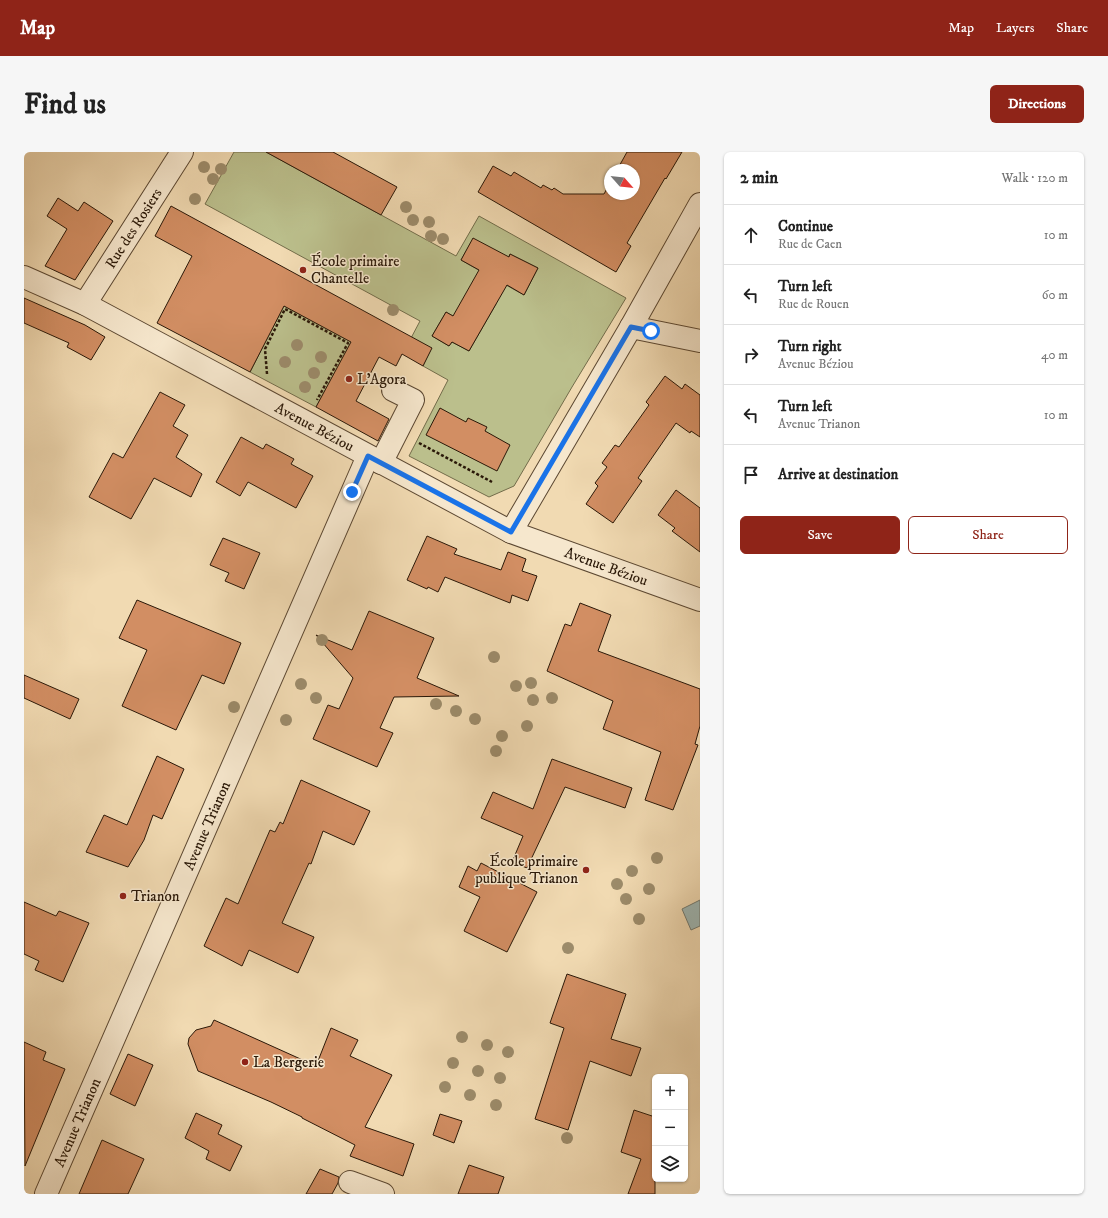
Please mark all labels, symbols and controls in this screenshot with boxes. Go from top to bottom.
text: Map [20,17,55,40]
text: Map [948,19,974,37]
text: Layers [996,19,1034,37]
text: Share [1056,19,1088,37]
button: Directions [990,85,1084,123]
text: Find us [24,87,106,122]
north arrow [604,164,640,200]
text: 2 min [740,167,778,189]
text: Walk · 120 m [1002,170,1068,186]
street label: Rue des Rosiers [101,184,166,272]
text: Continue [778,217,833,236]
icon: ahead [740,224,762,246]
text: 10 m [1044,227,1068,243]
text: Rue de Caen [778,236,842,252]
place label: École primaire Chantelle [311,252,399,288]
marker: École primaire Chantelle [298,265,308,275]
text: Turn left [778,277,832,296]
icon: left [740,284,762,306]
text: 60 m [1042,287,1068,303]
text: Rue de Rouen [778,296,849,312]
route start [642,322,660,340]
text: Turn right [778,337,841,356]
icon: right [740,344,762,366]
text: 40 m [1041,347,1068,363]
text: Avenue Béziou [778,356,853,372]
place label: L'Agora [357,370,407,389]
marker: L'Agora [344,374,354,384]
text: Turn left [778,397,832,416]
street label: Avenue Béziou [272,398,357,456]
icon: left [740,404,762,426]
text: 10 m [1044,407,1068,423]
text: Avenue Trianon [778,416,860,432]
icon: arrive [740,464,762,486]
text: Arrive at destination [778,465,898,484]
route end [343,483,361,501]
button: Save [740,516,900,554]
button: Share [908,516,1068,554]
street label: Avenue Béziou [562,543,650,590]
street label: Avenue Trianon [179,778,235,873]
place label: École primaire publique Trianon [474,852,578,888]
marker: École primaire publique Trianon [581,865,591,875]
place label: Trianon [131,887,180,906]
marker: Trianon [118,891,128,901]
place label: La Bergerie [253,1053,324,1072]
marker: La Bergerie [240,1057,250,1067]
map controls [652,1074,688,1182]
button: + [652,1074,688,1110]
street label: Avenue Trianon [49,1075,105,1170]
button: − [652,1110,688,1146]
button: layers [652,1146,688,1182]

